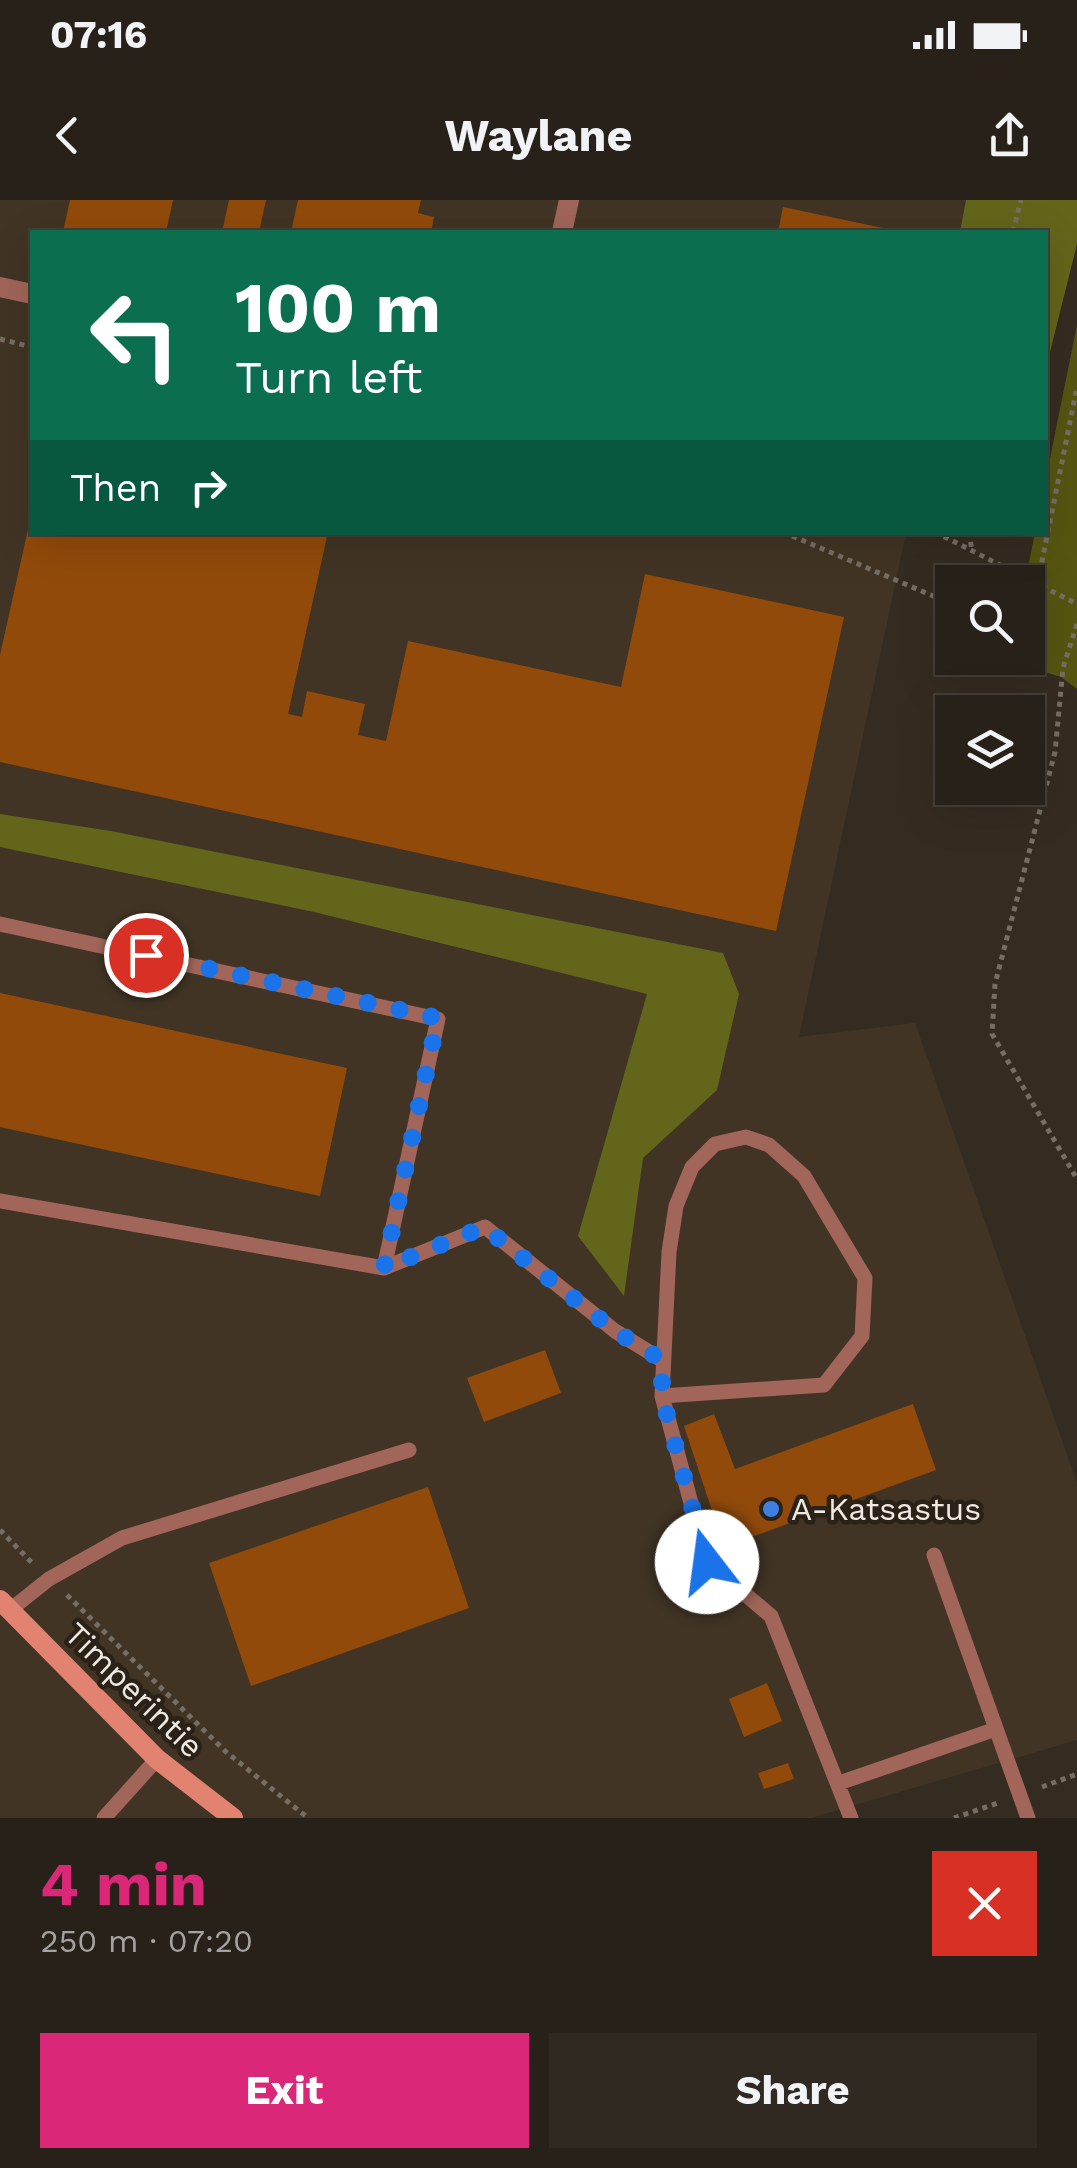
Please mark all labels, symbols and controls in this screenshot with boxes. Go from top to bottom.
text: 07:16 [50,13,147,57]
icon: back [40,108,95,163]
icon: share [982,108,1037,163]
text: Waylane [444,109,633,162]
text: 100 m [235,267,441,349]
icon: left [70,270,200,400]
text: Turn left [235,351,422,404]
icon: right [181,460,236,515]
text: Then [70,466,161,510]
map controls [935,565,1045,805]
button: search [935,565,1045,675]
button: layers [935,695,1045,805]
pin [104,913,189,998]
icon: arrive [119,928,174,983]
place label: A-Katsastus [791,1490,981,1528]
marker: A-Katsastus [760,1498,782,1520]
position arrow [655,1510,759,1614]
street label: Timperintie [57,1615,211,1765]
text: 4 min [40,1849,207,1920]
button: close [932,1851,1037,1956]
text: 250 m · 07:20 [40,1922,253,1960]
button: Exit [40,2033,529,2148]
button: Share [549,2033,1037,2148]

